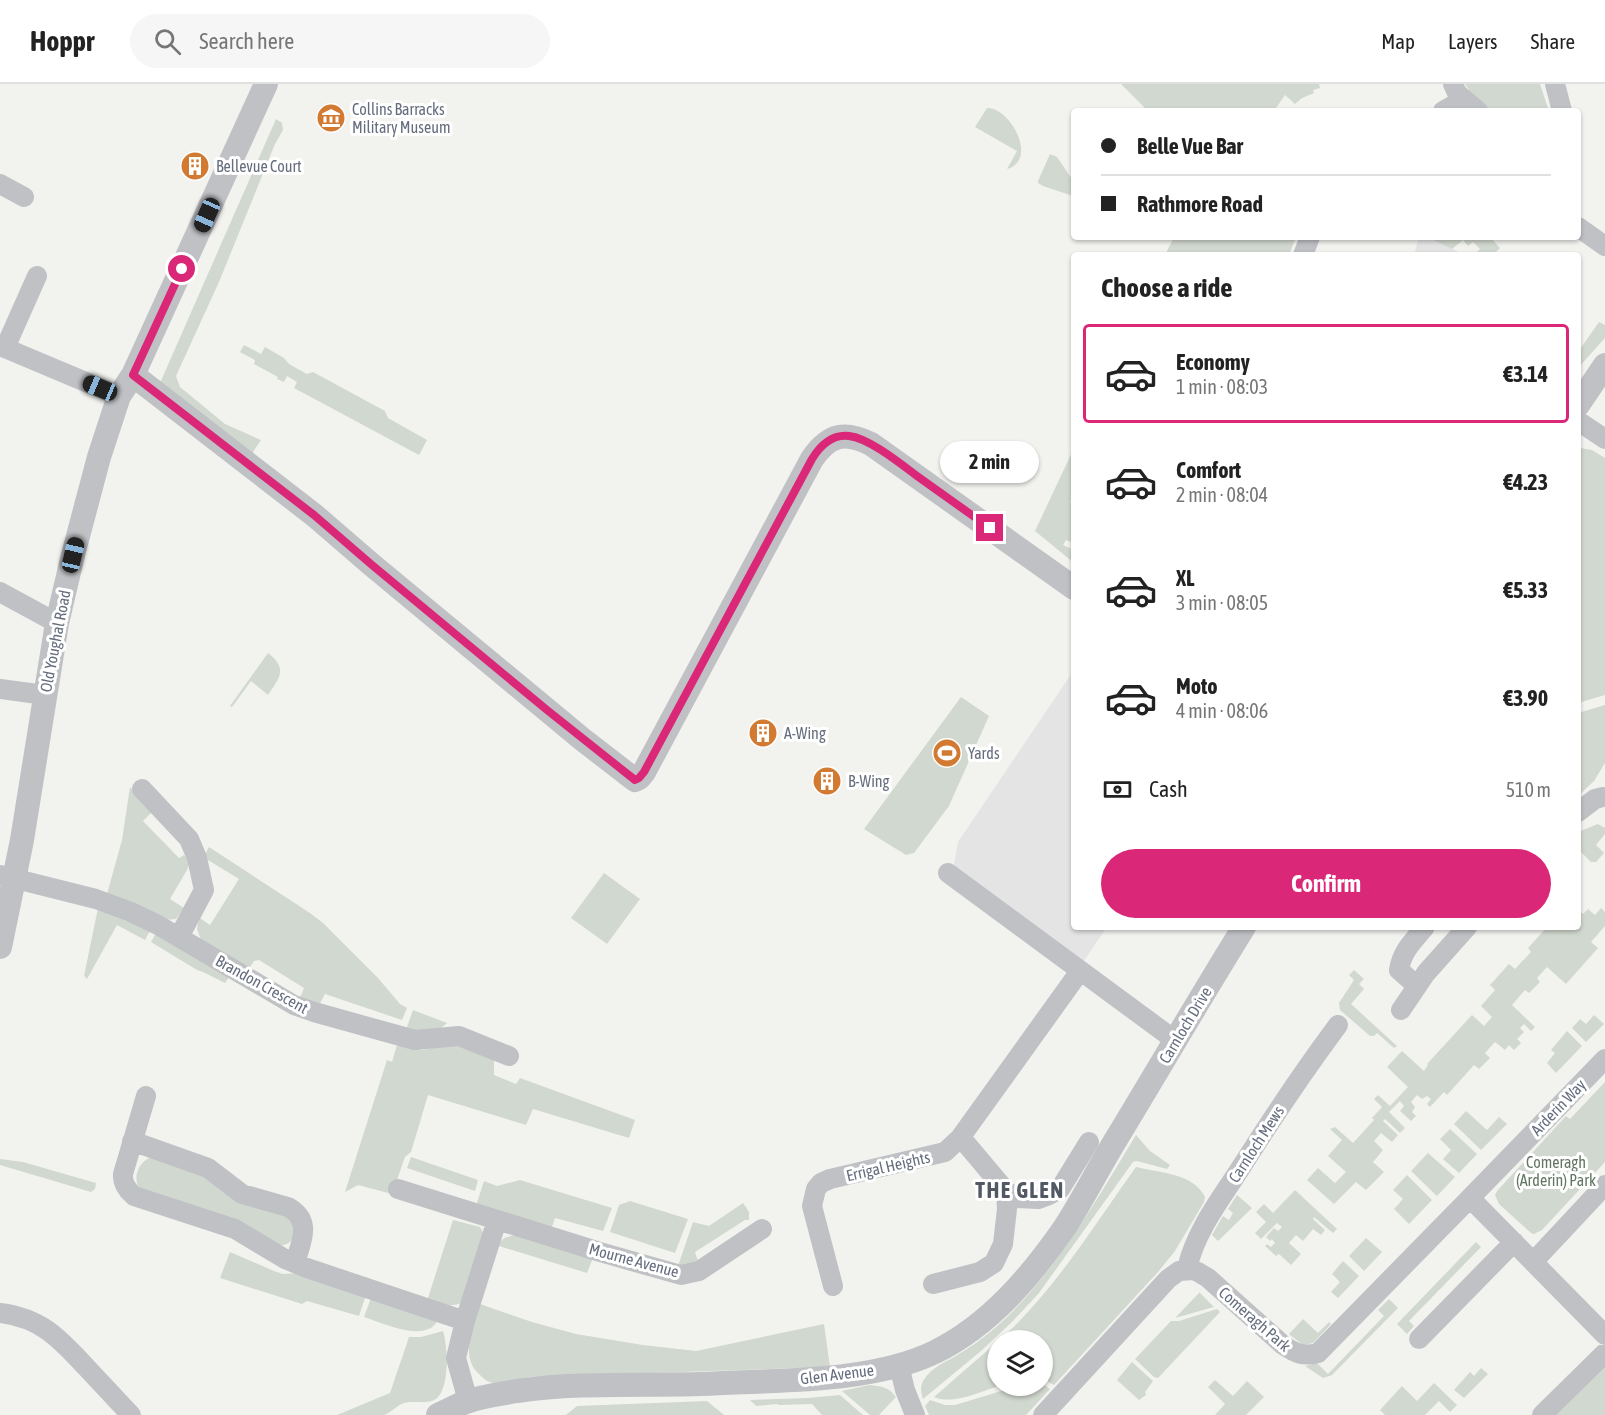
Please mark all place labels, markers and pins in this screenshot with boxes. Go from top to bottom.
place label: Collins Barracks Military Museum [352,100,450,137]
museum icon: Collins Barracks Military Museum [315,102,347,134]
building icon: Bellevue Court [179,150,211,182]
place label: Bellevue Court [216,157,302,175]
building icon: A-Wing [747,717,779,749]
place label: A-Wing [784,724,826,743]
sports icon: Yards [931,737,963,769]
place label: Yards [968,744,1000,762]
building icon: B-Wing [811,765,843,797]
place label: B-Wing [848,772,890,791]

